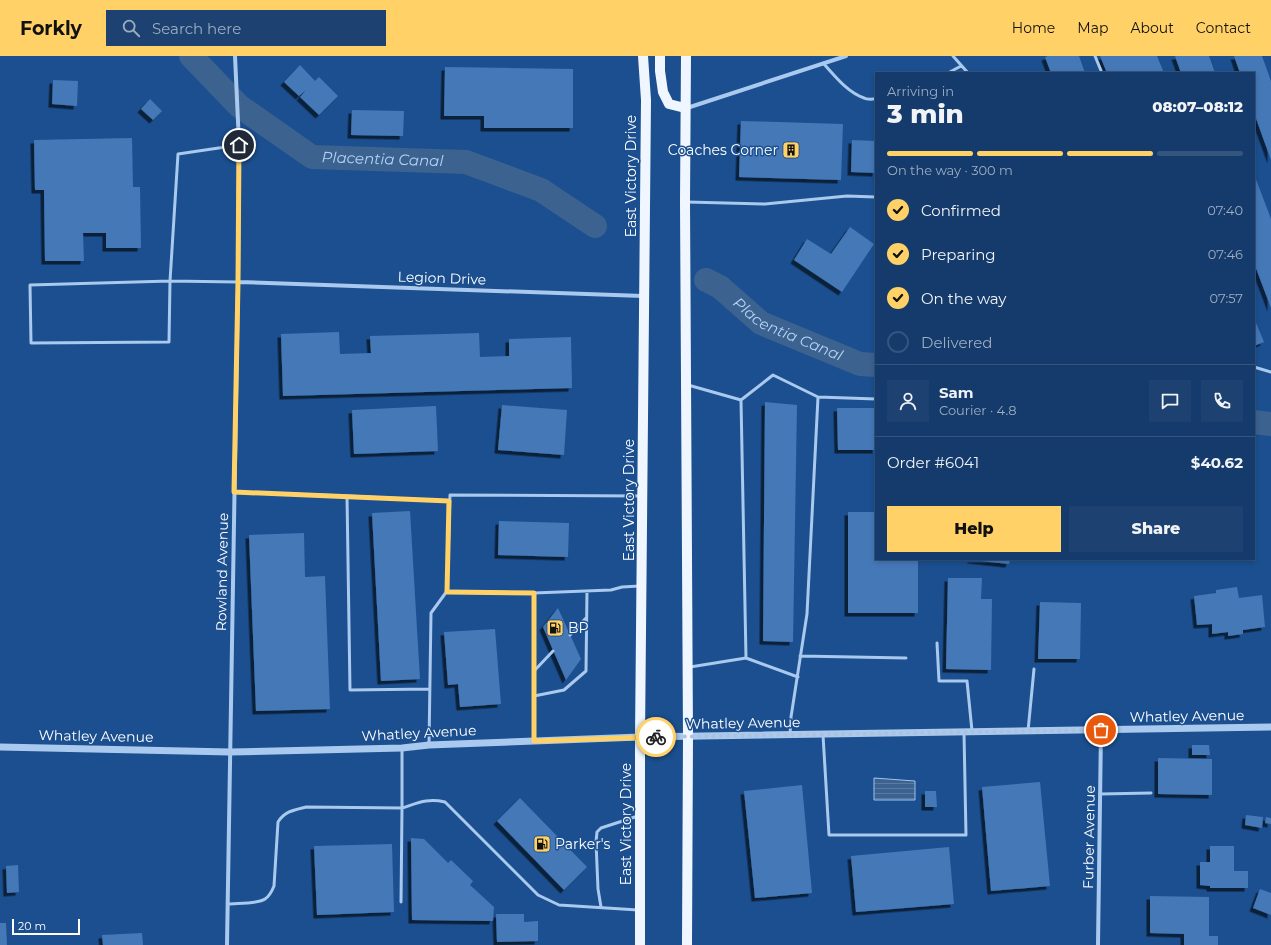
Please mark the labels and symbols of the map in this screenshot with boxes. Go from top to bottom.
street label: East Victory Drive [622,115,640,237]
pin [222,128,256,162]
building icon: Coaches Corner [781,140,801,160]
place label: Coaches Corner [668,141,778,159]
water label: Placentia Canal [321,147,444,170]
street label: Legion Drive [397,267,487,289]
water label: Placentia Canal [729,293,846,365]
street label: East Victory Drive [620,439,638,561]
street label: Rowland Avenue [212,513,232,631]
fuel station icon: BP [545,618,565,638]
place label: BP [568,619,589,637]
street label: Whatley Avenue [1129,706,1245,726]
street label: Whatley Avenue [685,713,801,733]
pin [1084,713,1118,747]
courier [636,717,676,757]
street label: Whatley Avenue [361,721,477,745]
street label: Whatley Avenue [38,726,154,746]
street label: East Victory Drive [617,763,635,885]
street label: Furber Avenue [1079,785,1099,889]
fuel station icon: Parker's [532,834,552,854]
place label: Parker's [555,835,611,853]
scale bar [12,917,80,936]

